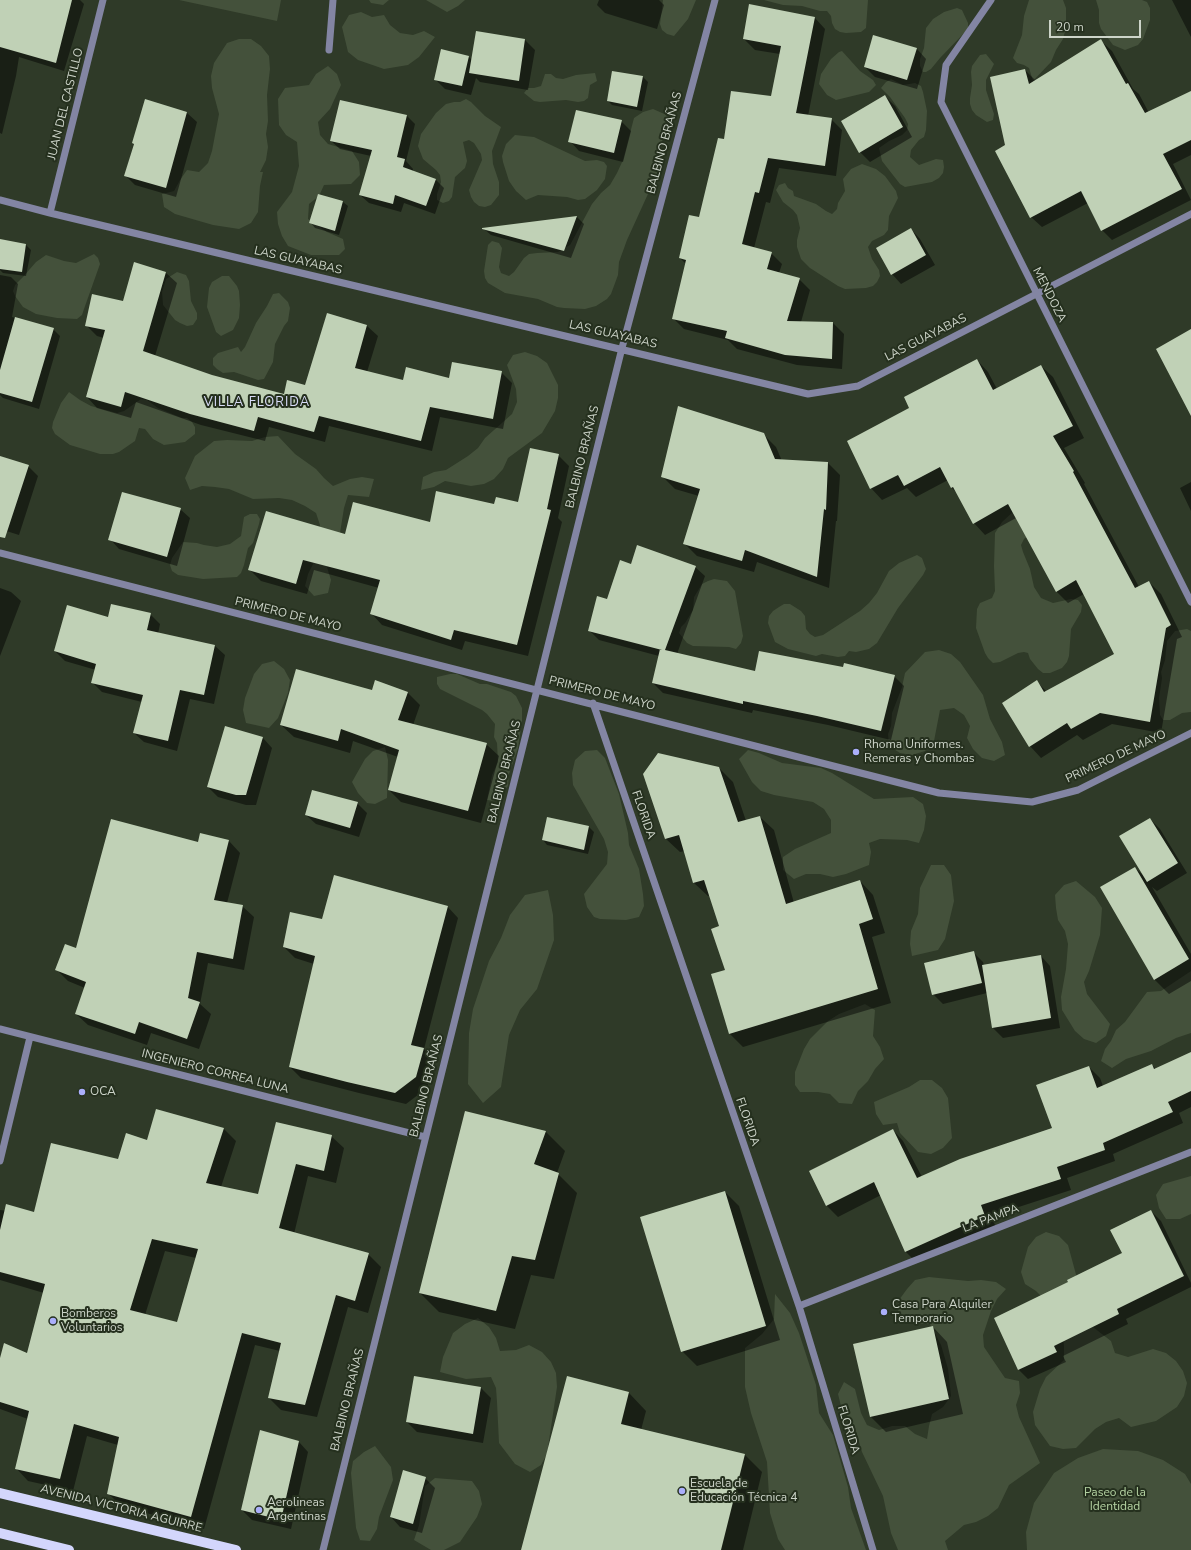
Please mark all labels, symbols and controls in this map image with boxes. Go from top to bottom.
scale bar [1051,12,1143,38]
text: 20 m [1056,19,1084,35]
street label: JUAN DEL CASTILLO [45,47,87,161]
street label: BALBINO BRAÑAS [644,90,686,196]
street label: LAS GUAYABAS [253,244,343,278]
street label: MENDOZA [1029,265,1069,325]
street label: LAS GUAYABAS [883,311,969,365]
street label: LAS GUAYABAS [568,318,658,352]
district label: VILLA FLORIDA [204,395,310,411]
street label: BALBINO BRAÑAS [563,404,603,510]
street label: PRIMERO DE MAYO [233,595,343,635]
street label: PRIMERO DE MAYO [547,674,657,714]
street label: BALBINO BRAÑAS [485,719,525,825]
street label: PRIMERO DE MAYO [1063,727,1169,787]
place label: Rhoma Uniformes. Remeras y Chombas [864,738,975,766]
marker: Rhoma Uniformes. Remeras y Chombas [851,747,861,757]
street label: FLORIDA [628,789,658,841]
street label: BALBINO BRAÑAS [407,1033,447,1139]
street label: INGENIERO CORREA LUNA [140,1047,290,1097]
place label: OCA [90,1085,116,1099]
marker: OCA [77,1087,87,1097]
street label: FLORIDA [732,1096,762,1148]
street label: LA PAMPA [961,1202,1021,1236]
place label: Casa Para Alquiler Temporario [892,1298,992,1326]
place label: Bomberos Voluntarios [61,1307,122,1335]
marker: Casa Para Alquiler Temporario [879,1307,889,1317]
marker: Bomberos Voluntarios [48,1316,58,1326]
street label: BALBINO BRAÑAS [328,1347,368,1453]
street label: FLORIDA [834,1404,862,1456]
place label: Escuela de Educación Técnica 4 [690,1477,797,1505]
street label: AVENIDA VICTORIA AGUIRRE [39,1482,203,1536]
marker: Escuela de Educación Técnica 4 [677,1486,687,1496]
park label: Paseo de la Identidad [1084,1486,1146,1514]
place label: Aerolineas Argentinas [267,1496,326,1524]
marker: Aerolineas Argentinas [254,1505,264,1515]

